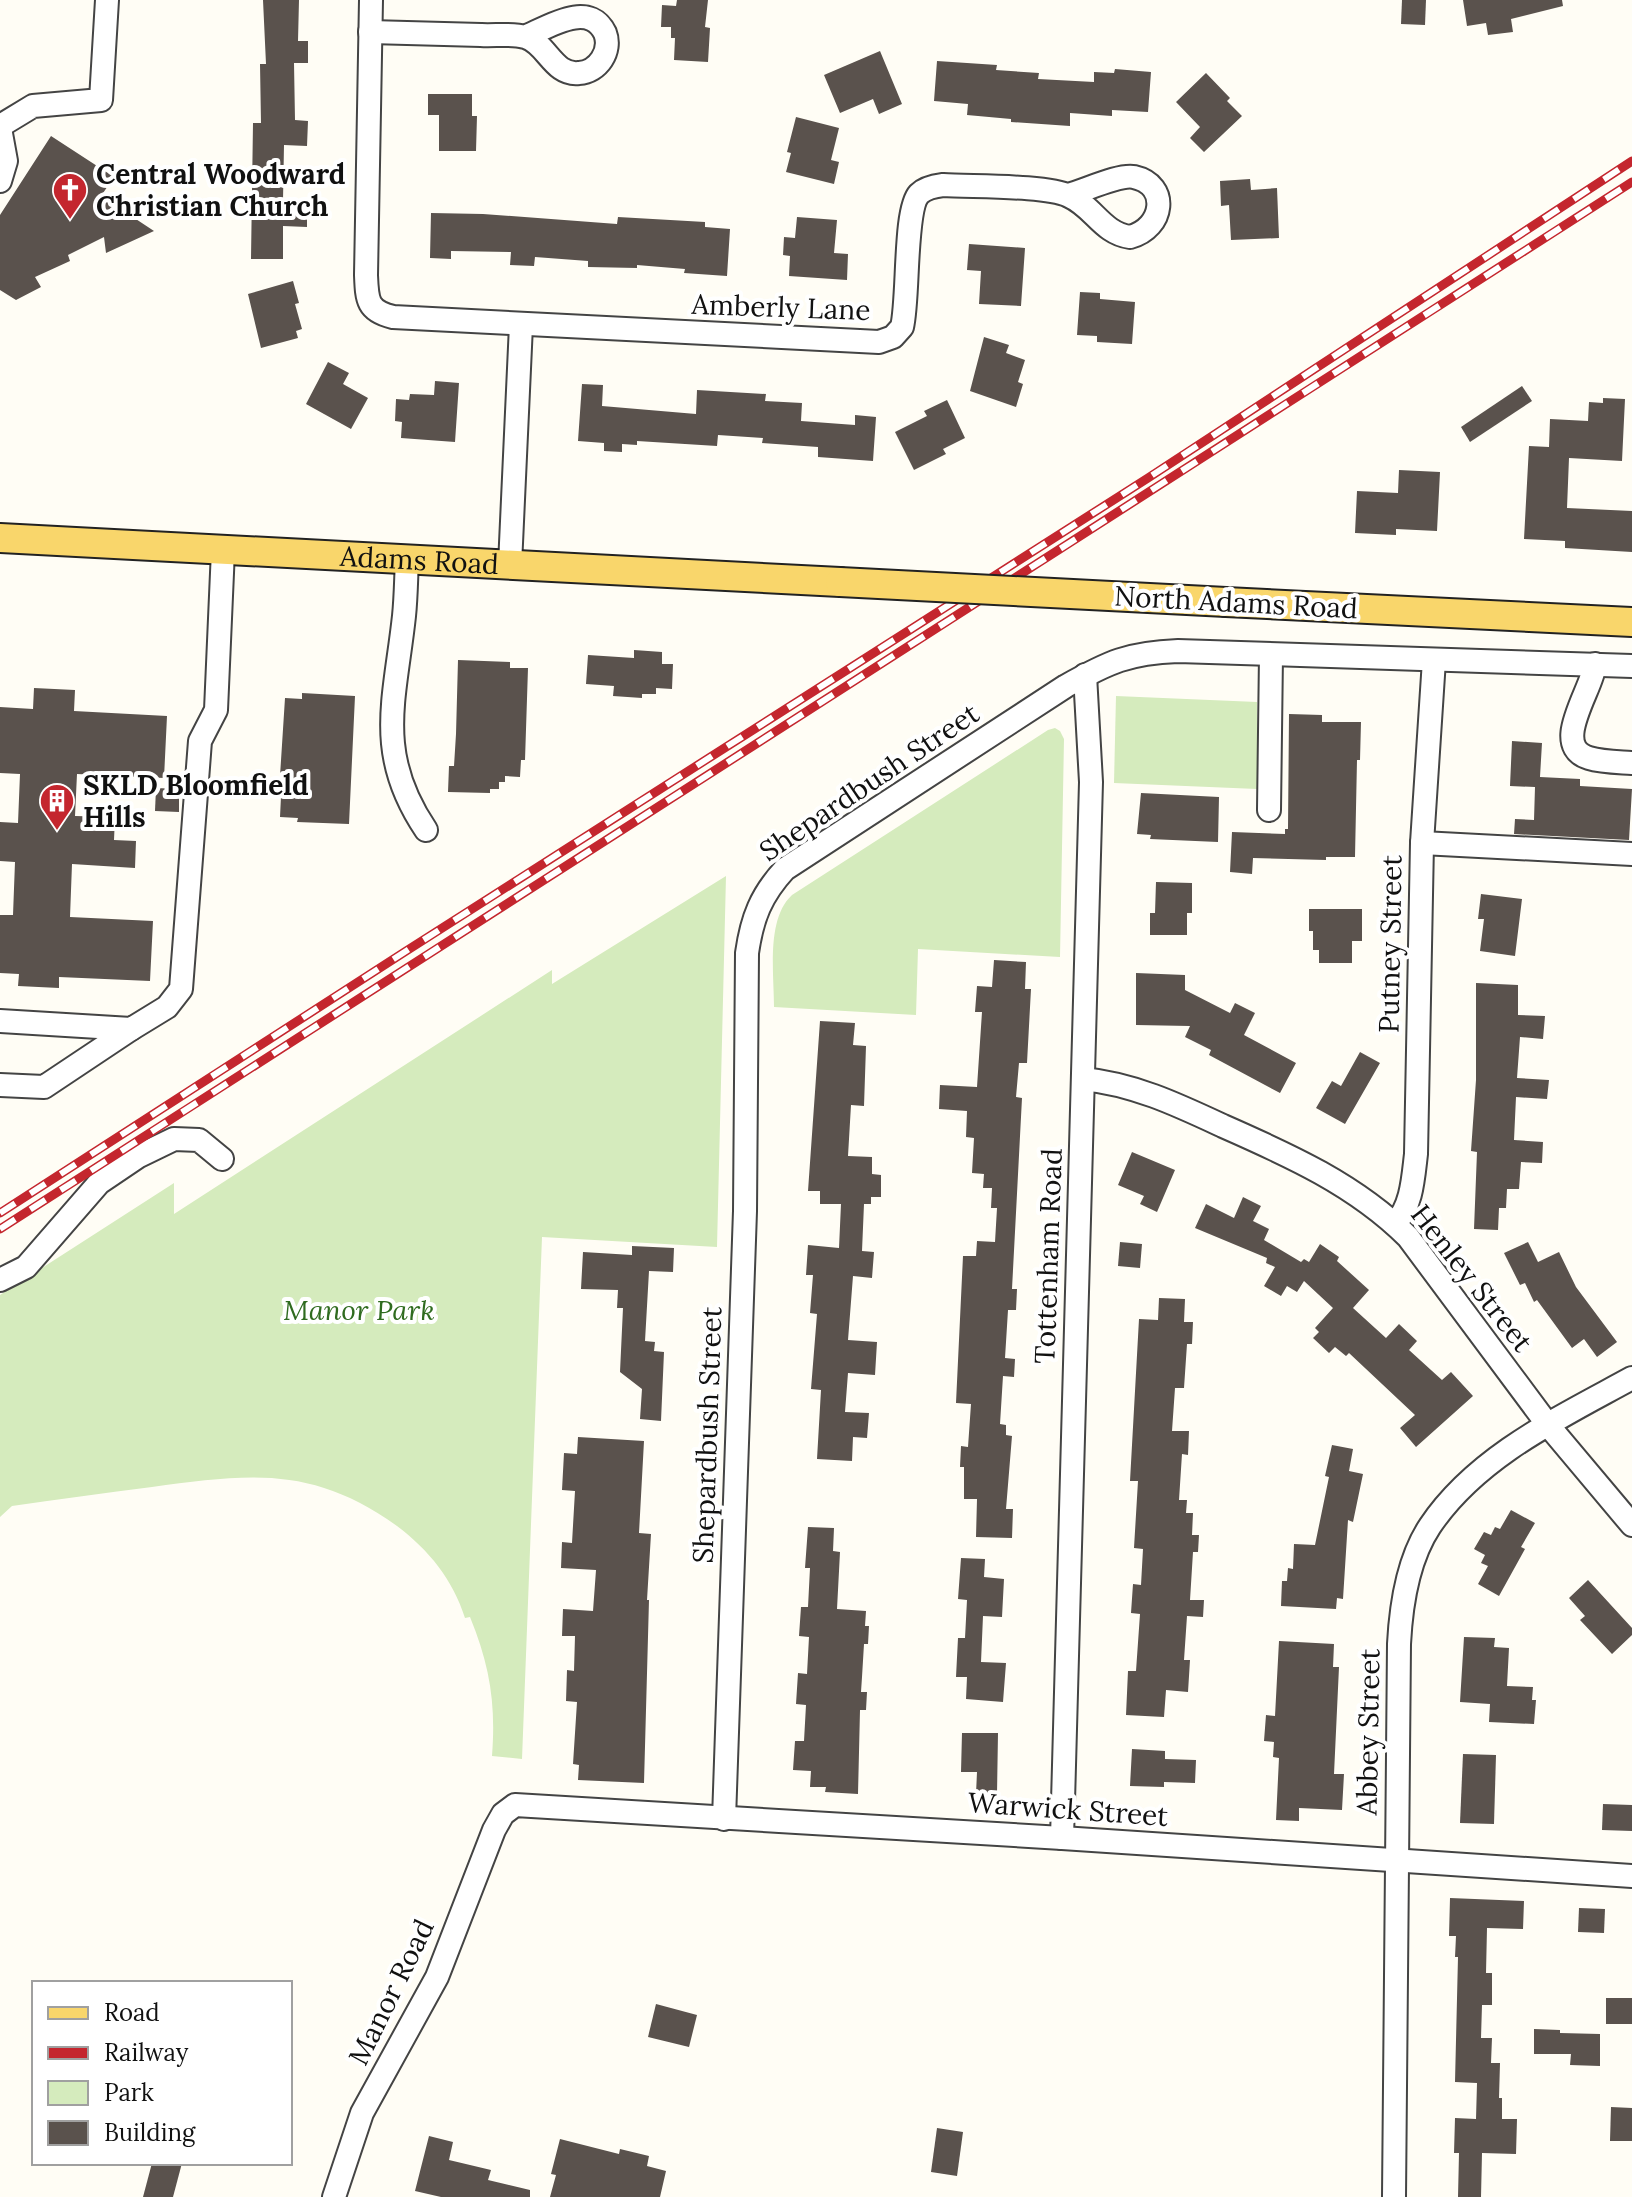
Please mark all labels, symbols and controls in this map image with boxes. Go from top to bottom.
place label: Central Woodward Christian Church [96,156,346,224]
church icon: Central Woodward Christian Church [51,171,89,221]
street label: Amberly Lane [690,286,871,328]
street label: Adams Road [338,538,500,582]
street label: North Adams Road [1113,578,1359,626]
street label: Shepardbush Street [752,695,986,869]
place label: SKLD Bloomfield Hills [83,767,309,835]
building icon: SKLD Bloomfield Hills [38,782,76,832]
street label: Putney Street [1370,855,1410,1033]
street label: Tottenham Road [1026,1148,1070,1364]
street label: Henley Street [1403,1197,1541,1359]
park label: Manor Park [283,1292,435,1328]
street label: Shepardbush Street [685,1306,729,1564]
street label: Abbey Street [1349,1648,1387,1817]
street label: Warwick Street [967,1784,1169,1834]
street label: Manor Road [340,1913,442,2071]
legend [32,1981,292,2165]
text: Road [104,1997,160,2028]
text: Railway [104,2037,189,2068]
text: Park [104,2077,154,2108]
text: Building [104,2117,196,2148]

